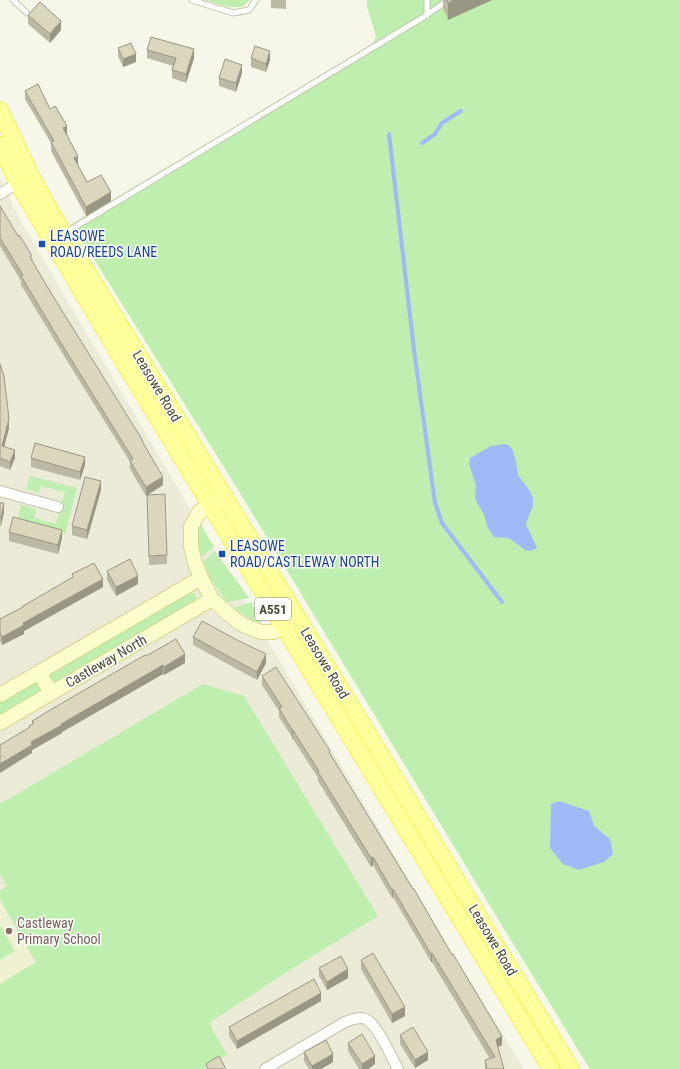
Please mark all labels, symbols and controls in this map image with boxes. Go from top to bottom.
place label: LEASOWE ROAD/REEDS LANE [50,228,157,260]
marker: LEASOWE ROAD/REEDS LANE [37,239,47,249]
street label: Leasowe Road [129,347,185,425]
place label: LEASOWE ROAD/CASTLEWAY NORTH [230,538,379,570]
marker: LEASOWE ROAD/CASTLEWAY NORTH [217,549,227,559]
road number: A551 [255,598,291,620]
street label: Leasowe Road [297,624,353,702]
street label: Castleway North [63,631,149,691]
street label: Leasowe Road [465,901,521,979]
place label: Castleway Primary School [17,915,101,947]
marker: Castleway Primary School [4,926,14,936]

